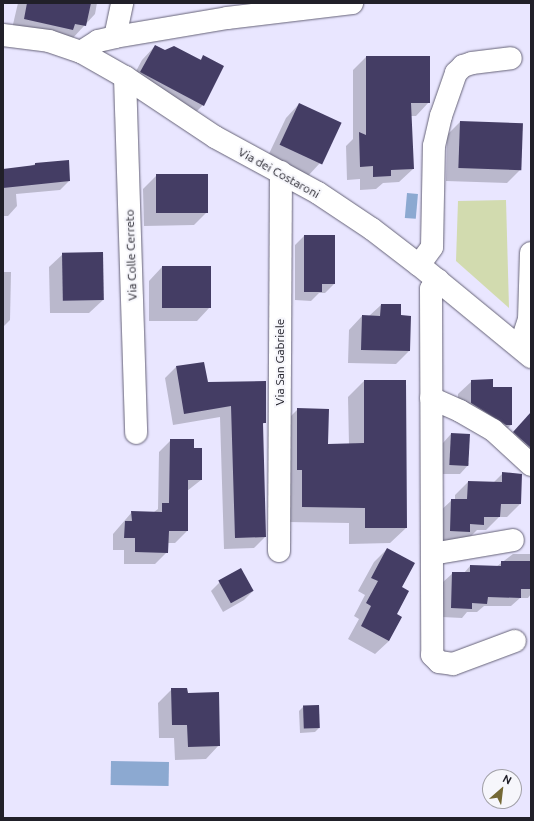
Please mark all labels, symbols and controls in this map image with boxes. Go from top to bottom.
street label: Via dei Costaroni [236,145,322,201]
street label: Via Colle Cerreto [122,209,140,301]
street label: Via San Gabriele [273,319,287,405]
north arrow [482,769,522,809]
text: N [501,772,514,787]

